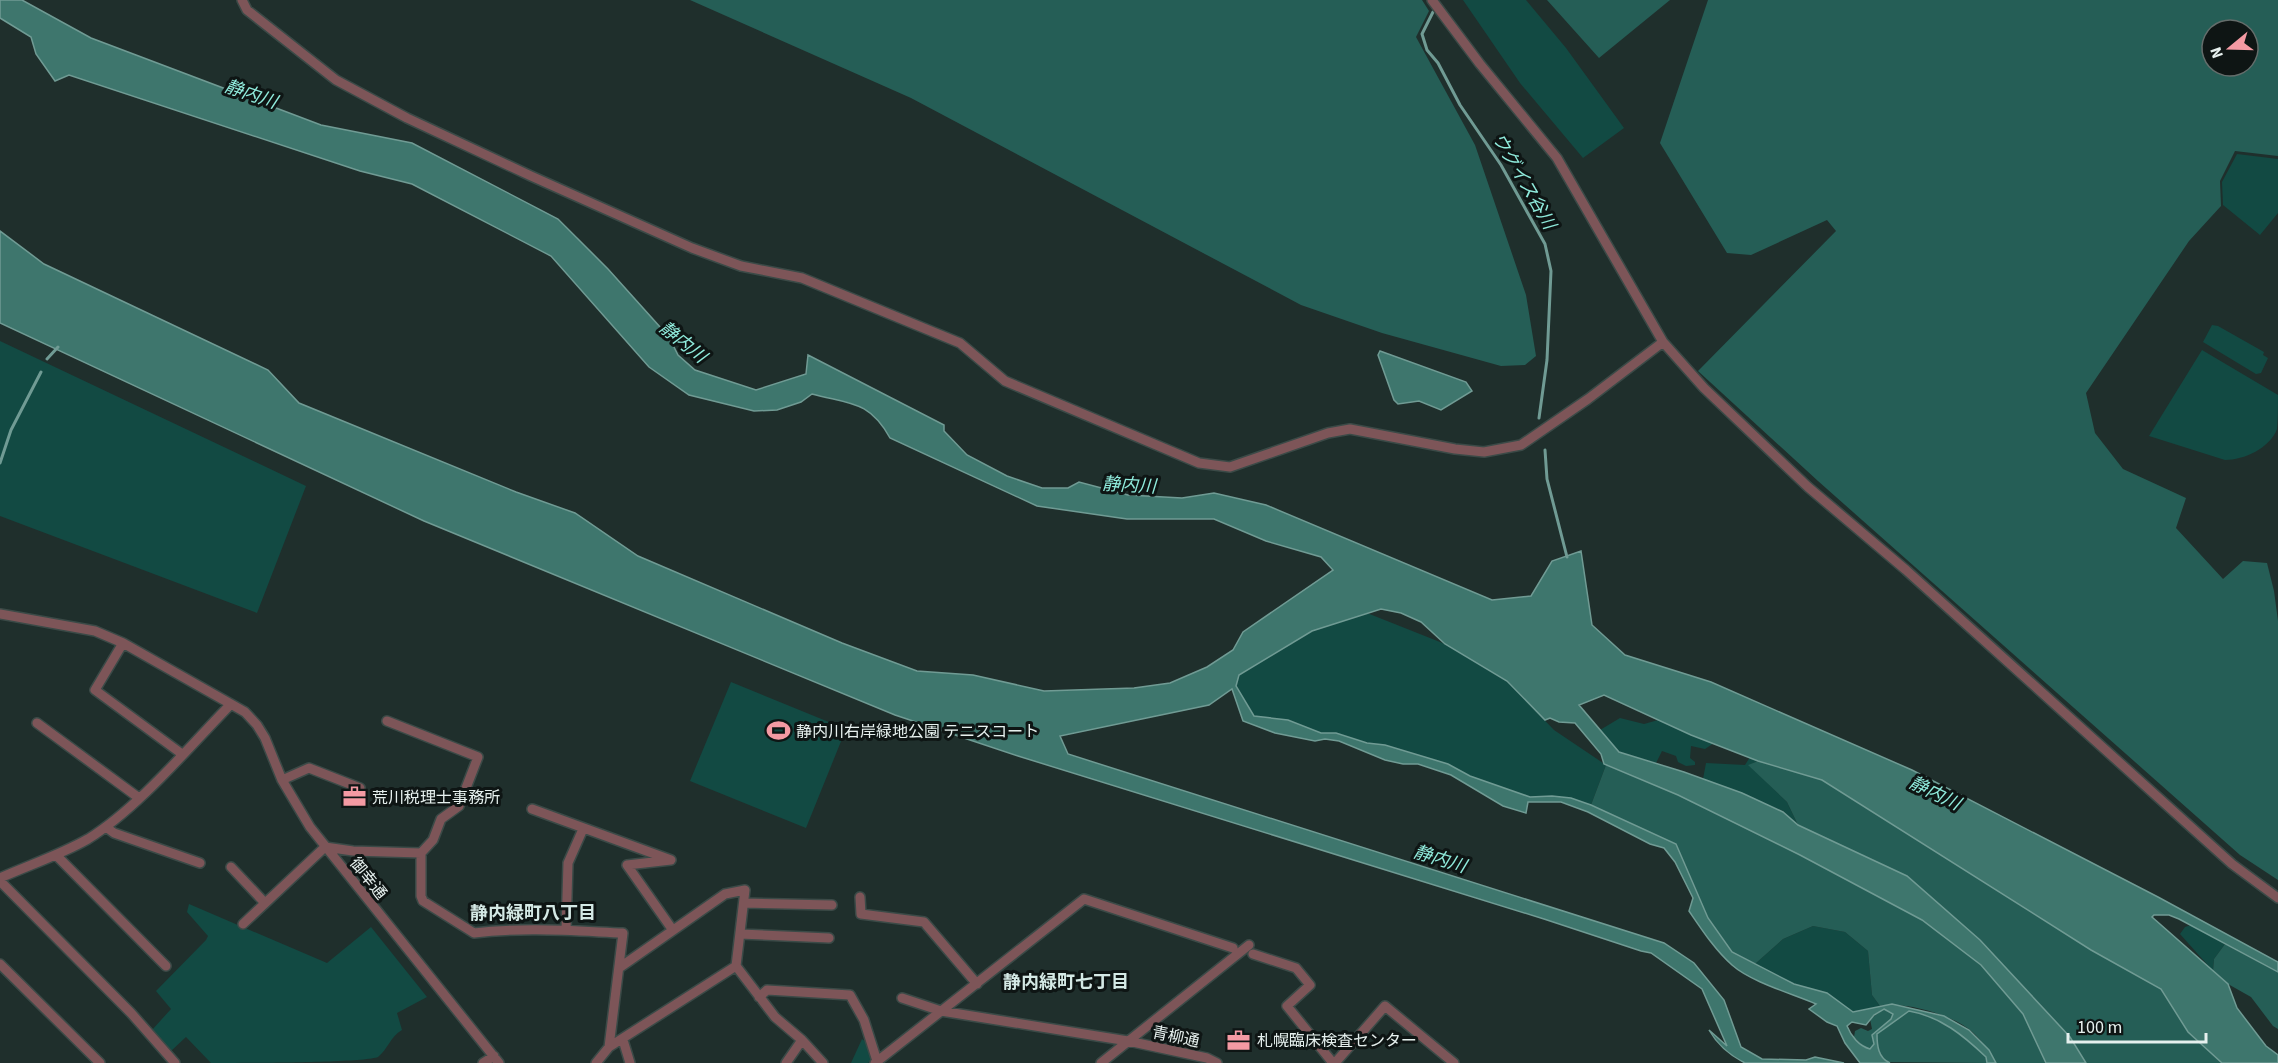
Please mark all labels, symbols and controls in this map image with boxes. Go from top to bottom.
north arrow [2200,18,2260,78]
text: N [2205,44,2229,61]
water label: 静内川 [221,74,282,116]
water label: ウグイス谷川 [1486,128,1562,236]
water label: 静内川 [654,316,713,370]
water label: 静内川 [1101,472,1159,499]
sports icon: 静内川右岸緑地公園 テニスコート [765,718,791,744]
place label: 静内川右岸緑地公園 テニスコート [796,721,1039,743]
water label: 静内川 [1905,770,1966,817]
office icon: 荒川税理士事務所 [341,784,367,810]
place label: 荒川税理士事務所 [372,787,500,809]
water label: 静内川 [1410,840,1471,880]
street label: 御幸通 [345,853,392,904]
district label: 静内緑町八丁目 [470,901,596,926]
district label: 静内緑町七丁目 [1003,970,1129,995]
scale bar [2068,1006,2206,1044]
text: 100 m [2077,1015,2122,1040]
street label: 青柳通 [1150,1021,1202,1053]
office icon: 札幌臨床検査センター [1226,1027,1252,1053]
place label: 札幌臨床検査センター [1257,1030,1417,1052]

